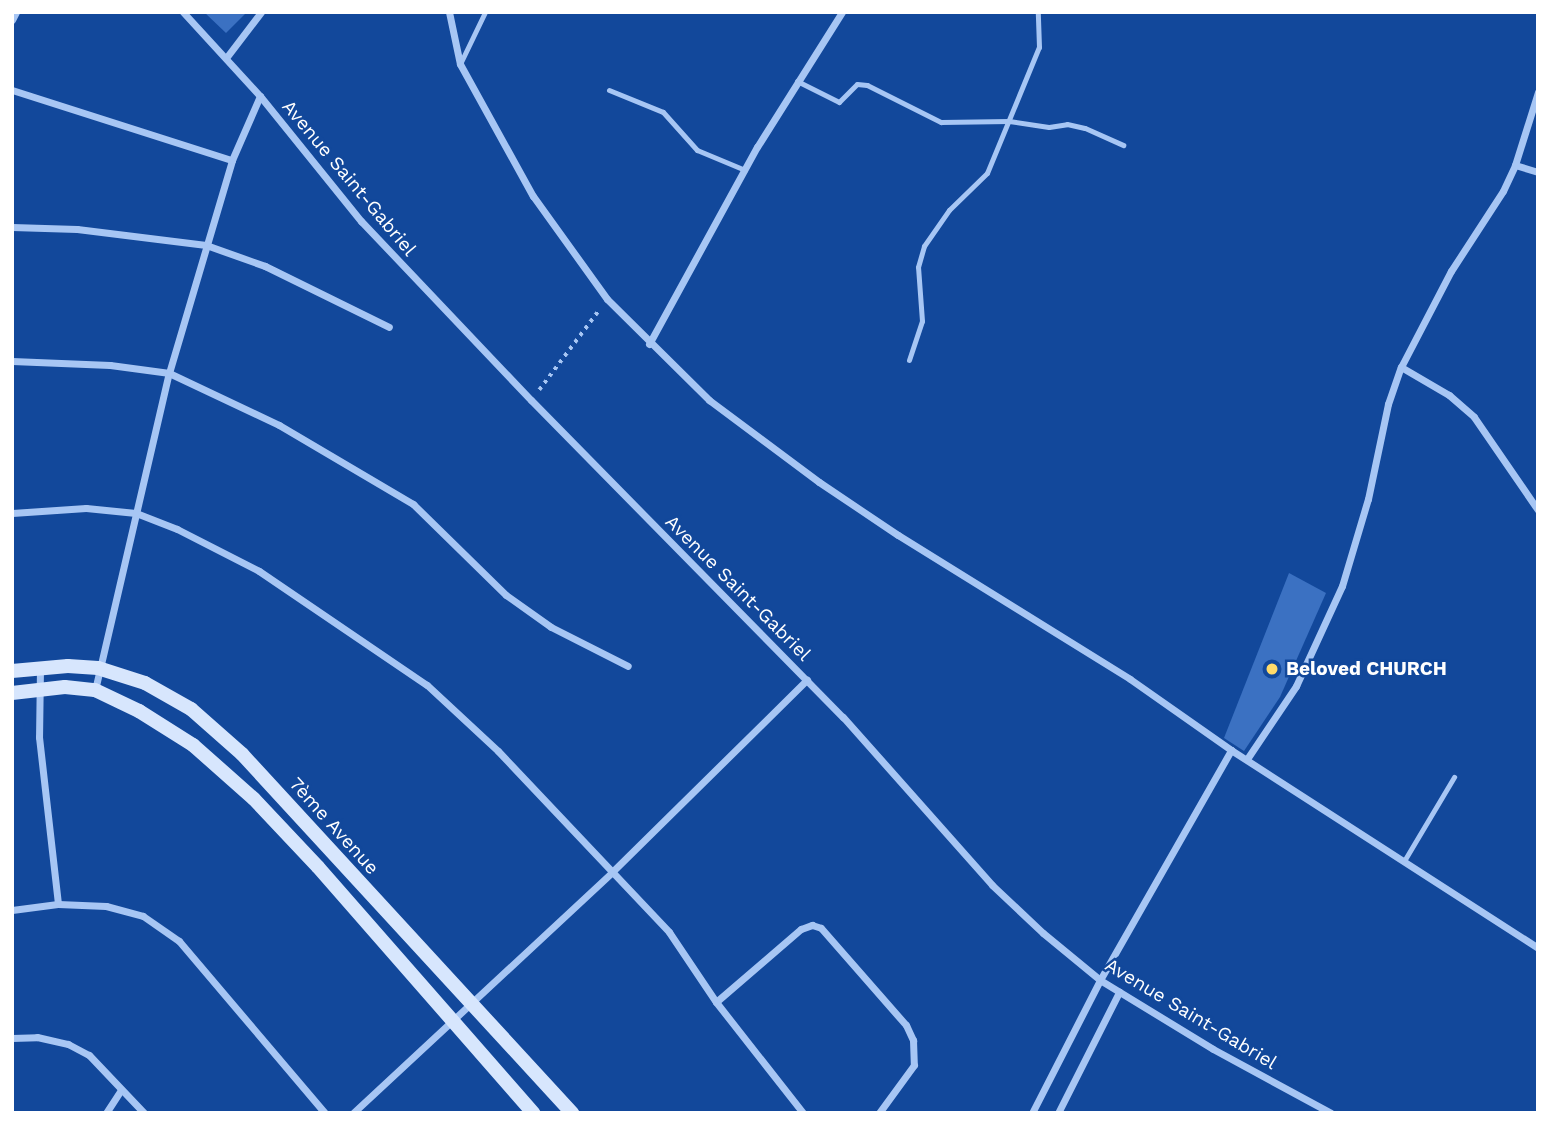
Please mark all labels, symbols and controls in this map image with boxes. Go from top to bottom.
street label: Avenue Saint-Gabriel [277,95,421,261]
street label: Avenue Saint-Gabriel [660,510,816,666]
place label: Beloved CHURCH [1286,658,1447,680]
marker: Beloved CHURCH [1264,661,1280,677]
street label: 7ème Avenue [284,772,384,880]
street label: Avenue Saint-Gabriel [1101,954,1281,1074]

